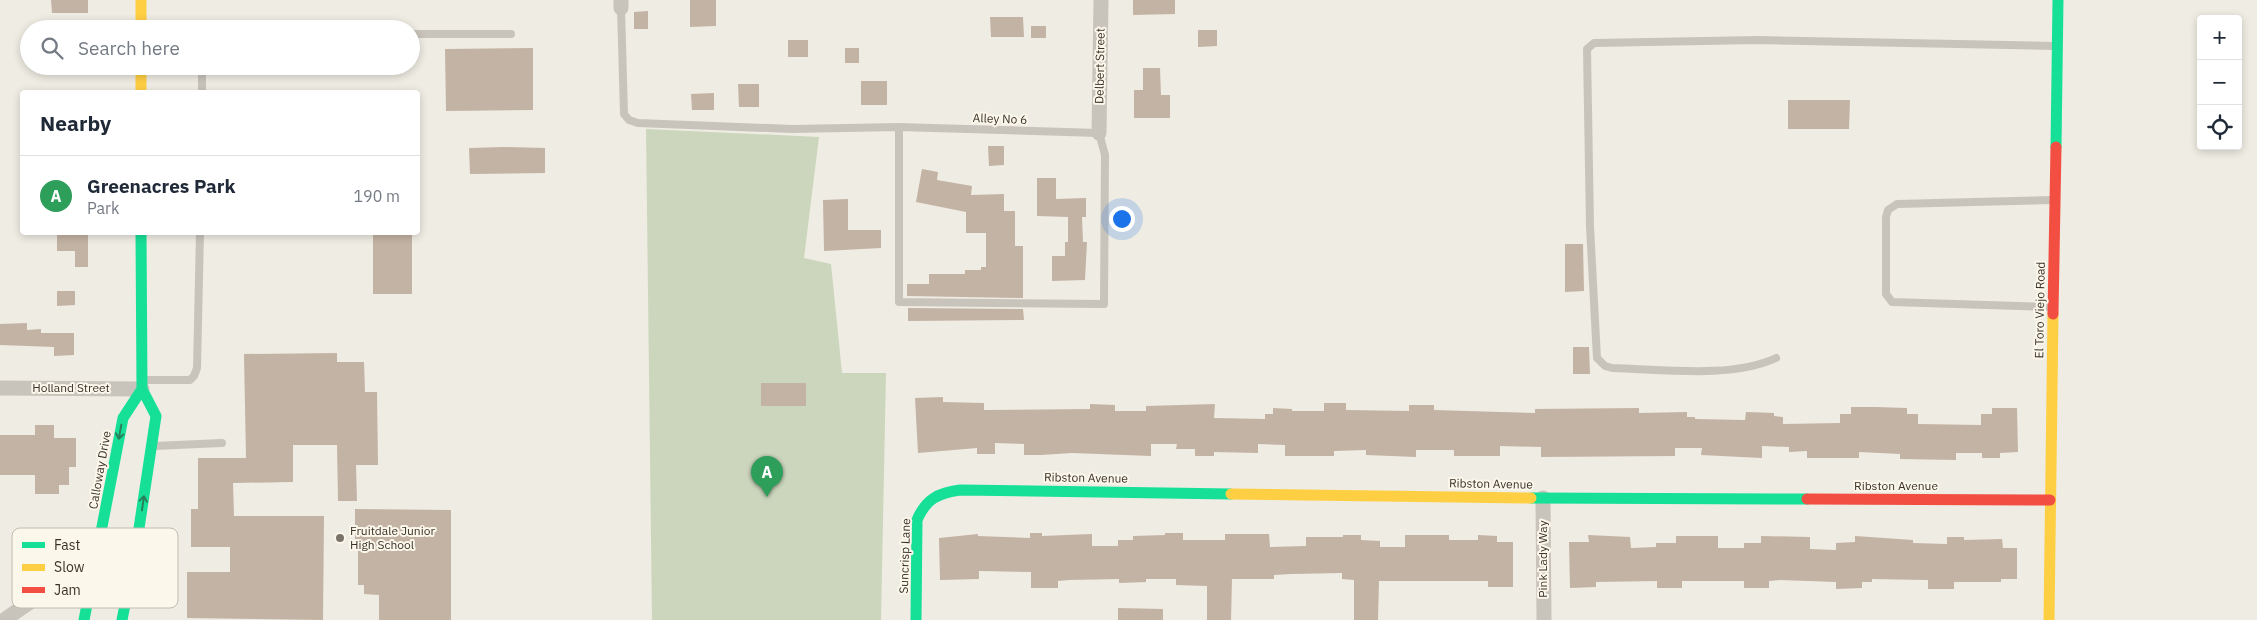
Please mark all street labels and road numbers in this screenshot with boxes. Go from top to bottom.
street label: Delbert Street [1091,28,1108,104]
street label: Alley No 6 [972,110,1028,127]
street label: El Toro Viejo Road [2031,261,2048,359]
street label: Holland Street [32,380,110,395]
street label: Calloway Drive [85,429,114,510]
street label: Ribston Avenue [1044,469,1129,486]
street label: Ribston Avenue [1449,475,1534,492]
street label: Ribston Avenue [1854,478,1938,493]
street label: Suncrisp Lane [896,518,913,594]
street label: Pink Lady Way [1535,520,1550,598]

